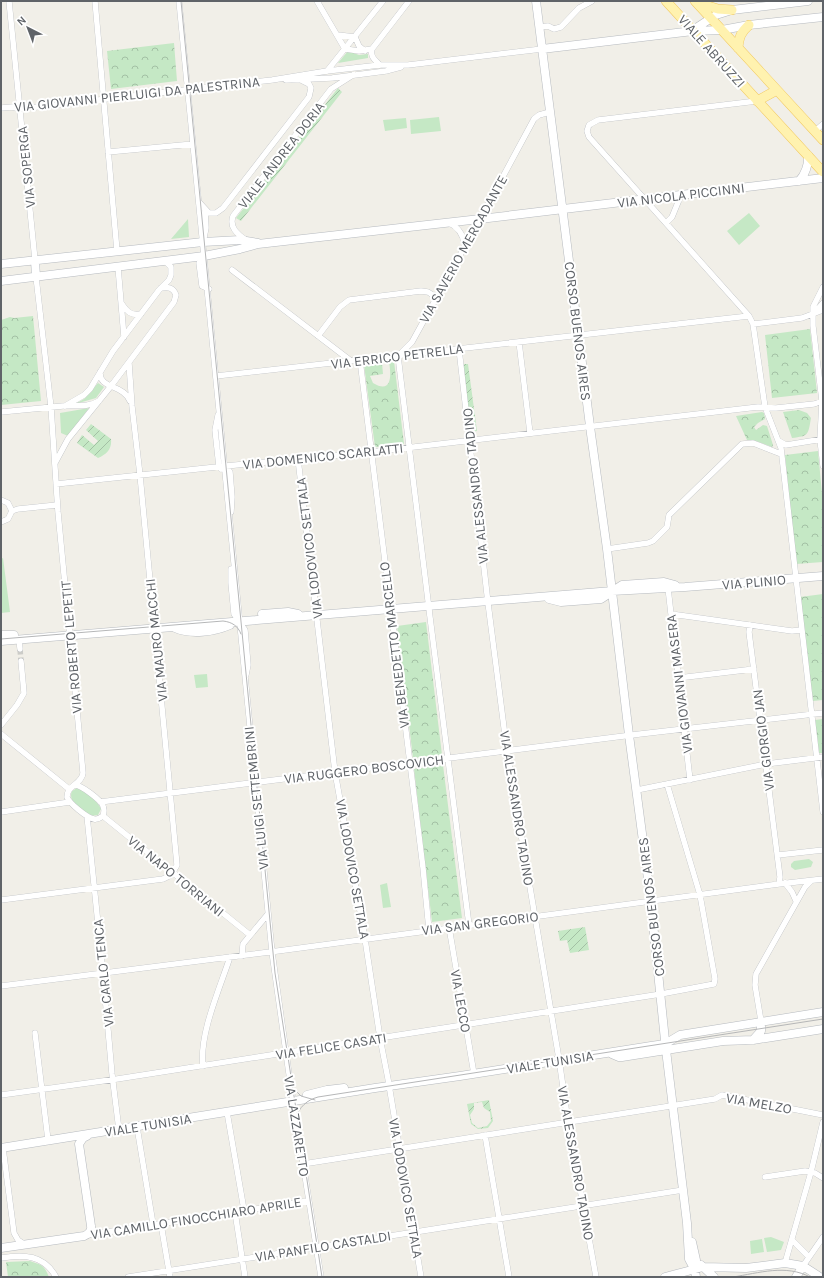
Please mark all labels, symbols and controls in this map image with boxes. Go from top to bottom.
north arrow [8,8,48,48]
street label: VIALE ABRUZZI [674,11,749,91]
text: N [14,13,29,28]
street label: VIA GIOVANNI PIERLUIGI DA PALESTRINA [13,73,261,116]
street label: VIALE ANDREA DORIA [234,98,328,212]
street label: VIA SOPERGA [14,125,39,209]
street label: VIA SAVERIO MERCADANTE [416,172,511,326]
street label: VIA NICOLA PICCINNI [616,179,746,212]
street label: CORSO BUENOS AIRES [561,261,594,402]
street label: VIA ERRICO PETRELLA [330,340,464,373]
street label: VIA ALESSANDRO TADINO [459,407,492,565]
street label: VIA DOMENICO SCARLATTI [242,440,404,473]
street label: VIA LODOVICO SETTALA [292,476,327,619]
street label: VIA BENEDETTO MARCELLO [376,561,413,729]
street label: VIA PLINIO [721,571,787,594]
street label: VIA MAURO MACCHI [142,578,171,702]
street label: VIA ROBERTO LEPETIT [57,580,86,714]
street label: VIA GIOVANNI MASERA [663,614,696,754]
street label: VIA GIORGIO JAN [749,688,778,792]
street label: VIA LUIGI SETTEMBRINI [241,726,272,870]
street label: VIA ALESSANDRO TADINO [496,729,537,887]
street label: VIA RUGGERO BOSCOVICH [283,751,445,788]
street label: VIA LODOVICO SETTALA [332,798,373,941]
street label: VIA NAPO TORRIANI [124,832,227,921]
street label: CORSO BUENOS AIRES [635,836,668,977]
street label: VIA SAN GREGORIO [421,908,539,939]
street label: VIA CARLO TENCA [89,918,118,1028]
street label: VIA LECCO [447,968,474,1034]
street label: VIA FELICE CASATI [274,1029,388,1064]
street label: VIALE TUNISIA [505,1047,595,1078]
street label: VIA LAZZARETTO [280,1074,313,1178]
street label: VIA ALESSANDRO TADINO [554,1085,597,1242]
street label: VIA MELZO [725,1089,793,1118]
street label: VIALE TUNISIA [103,1110,193,1141]
street label: VIA LODOVICO SETTALA [385,1117,426,1260]
street label: VIA CAMILLO FINOCCHIARO APRILE [90,1193,303,1244]
street label: VIA PANFILO CASTALDI [254,1227,392,1266]

